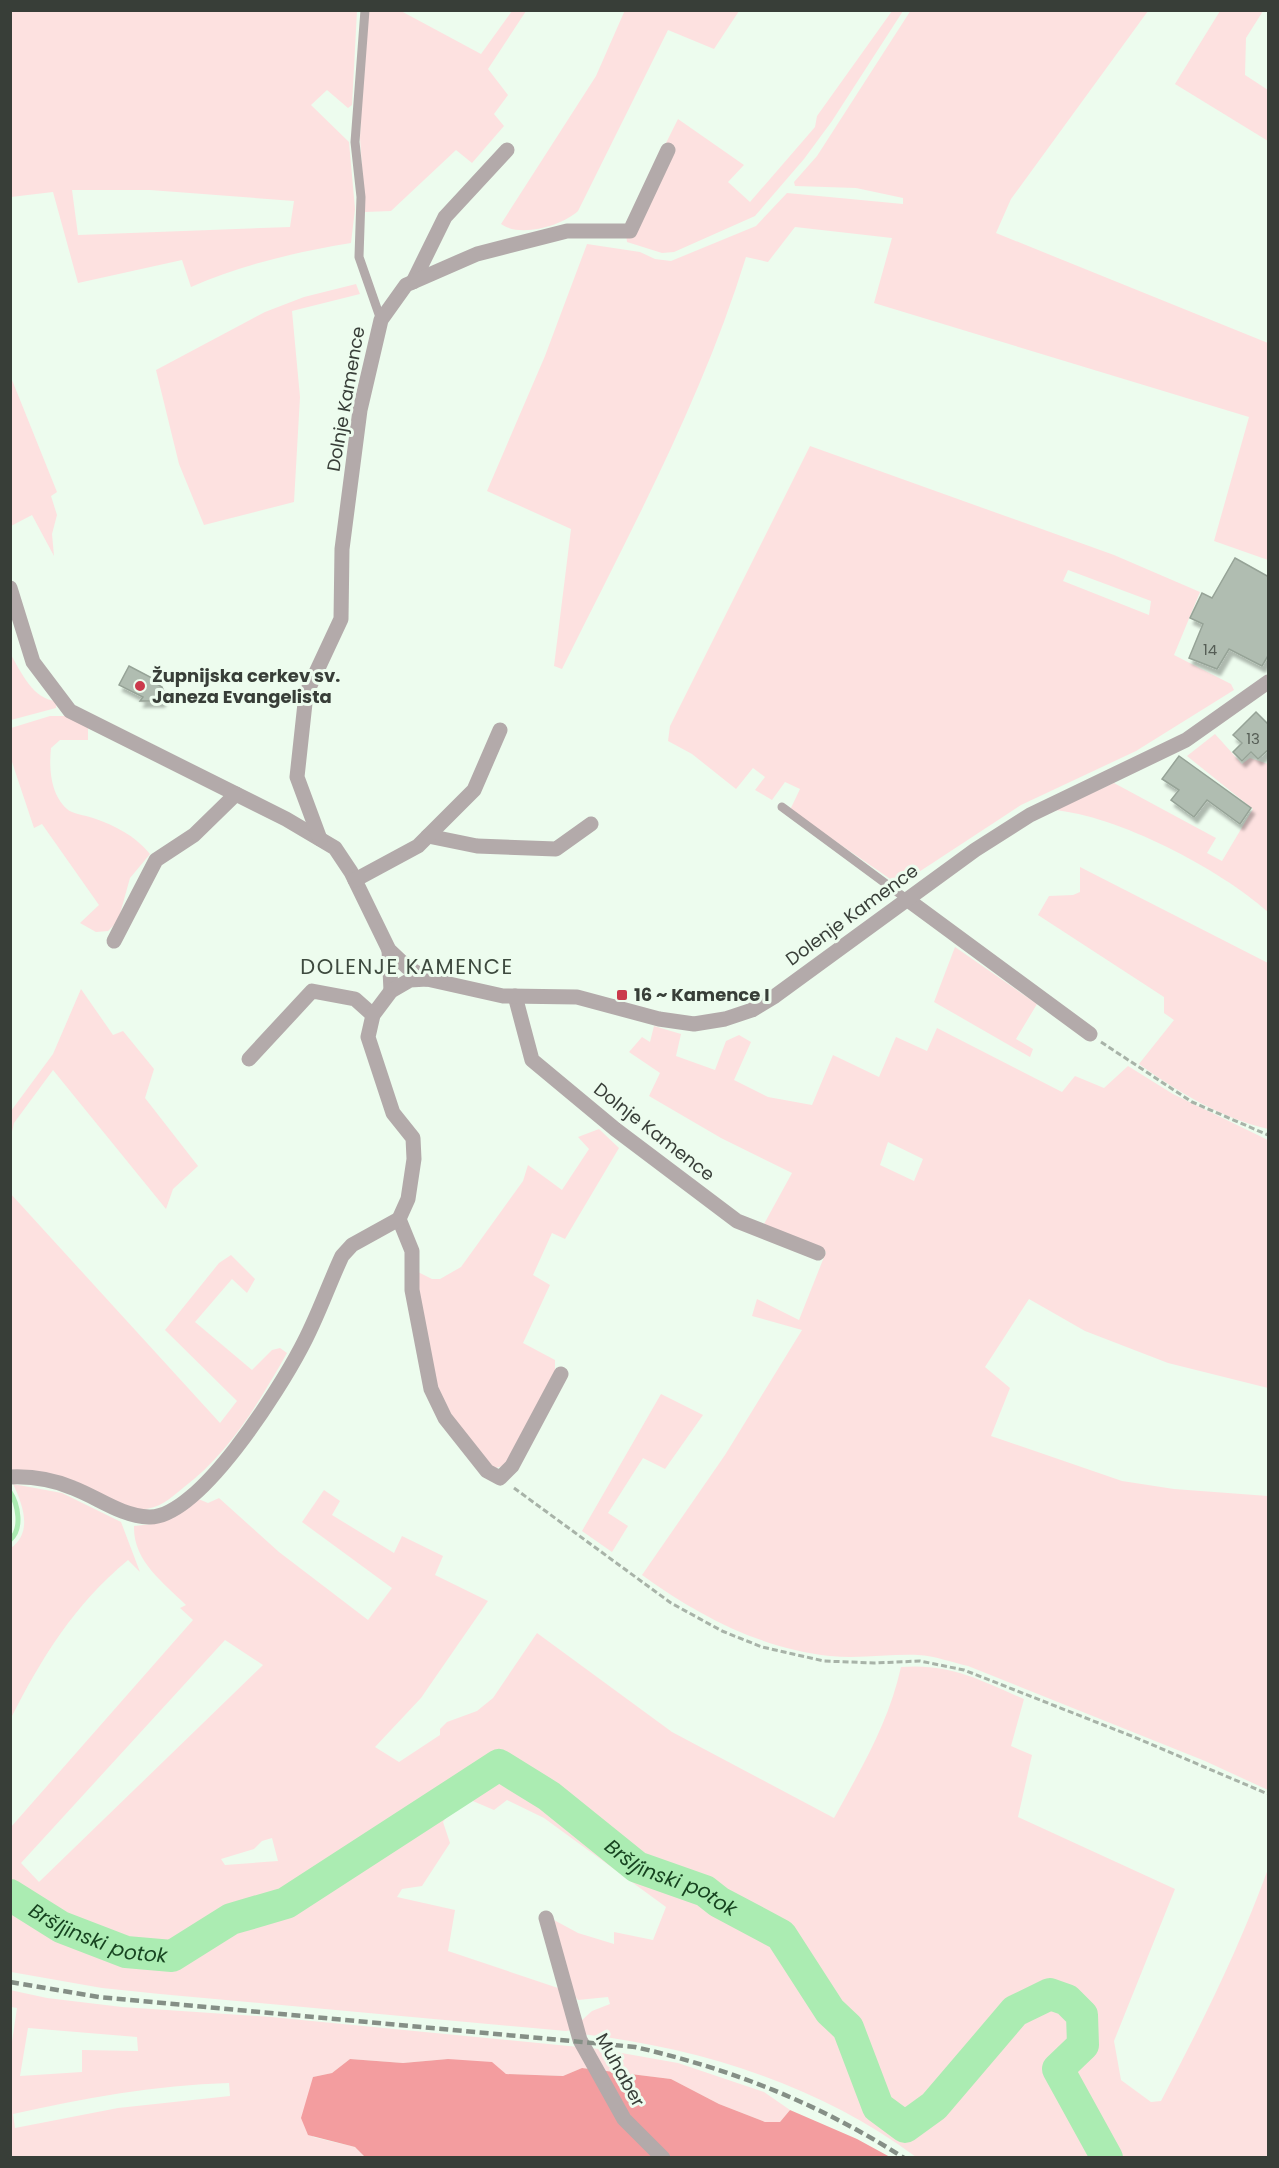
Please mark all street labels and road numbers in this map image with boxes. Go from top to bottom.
street label: Dolnje Kamence [320,324,371,473]
street label: Dolenje Kamence [780,858,923,971]
street label: Dolnje Kamence [589,1077,720,1187]
street label: Muhaber [590,2028,651,2111]

